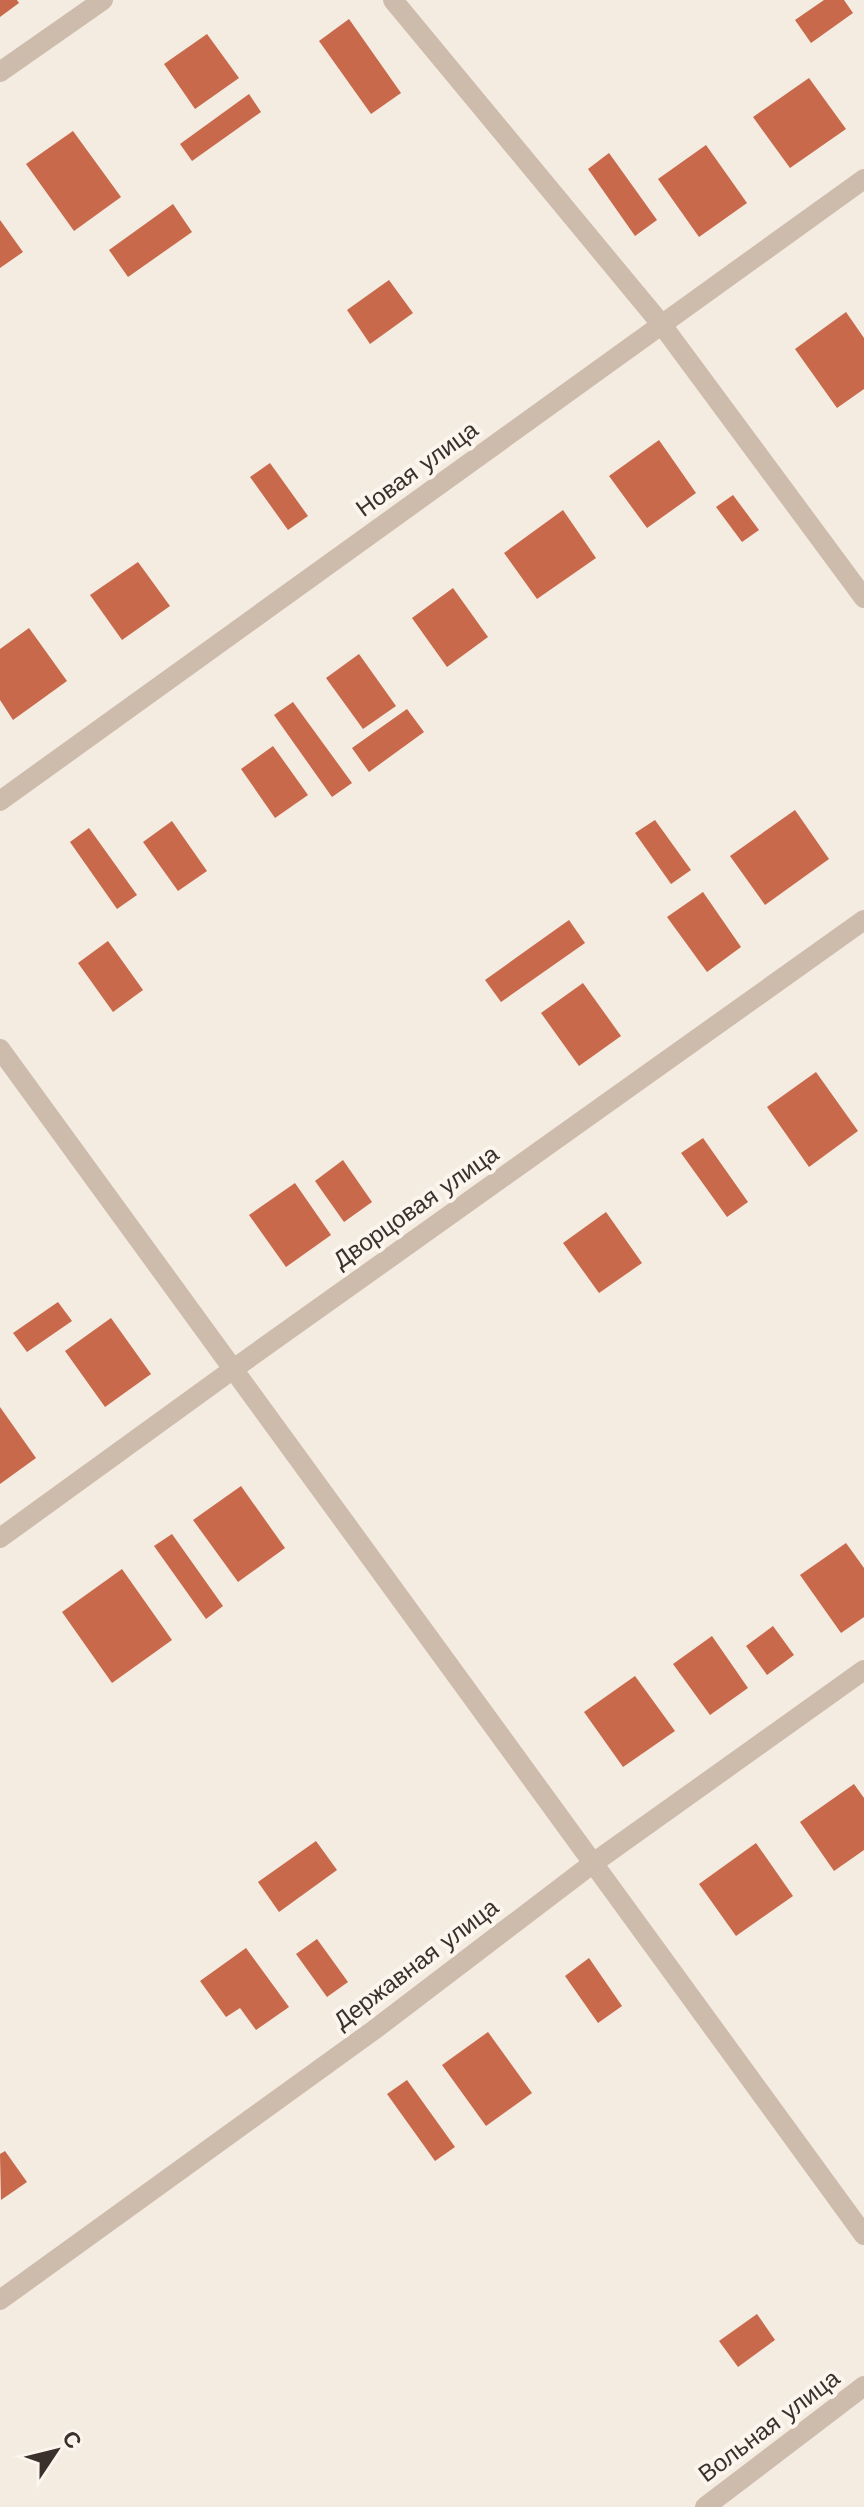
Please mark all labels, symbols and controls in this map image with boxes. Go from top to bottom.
street label: Новая улица [351,415,484,523]
street label: Дворцовая улица [328,1139,505,1274]
street label: Державная улица [328,1893,504,2035]
street label: Вольная улица [693,2364,845,2488]
north arrow [16,2411,96,2491]
text: С [57,2426,87,2454]

